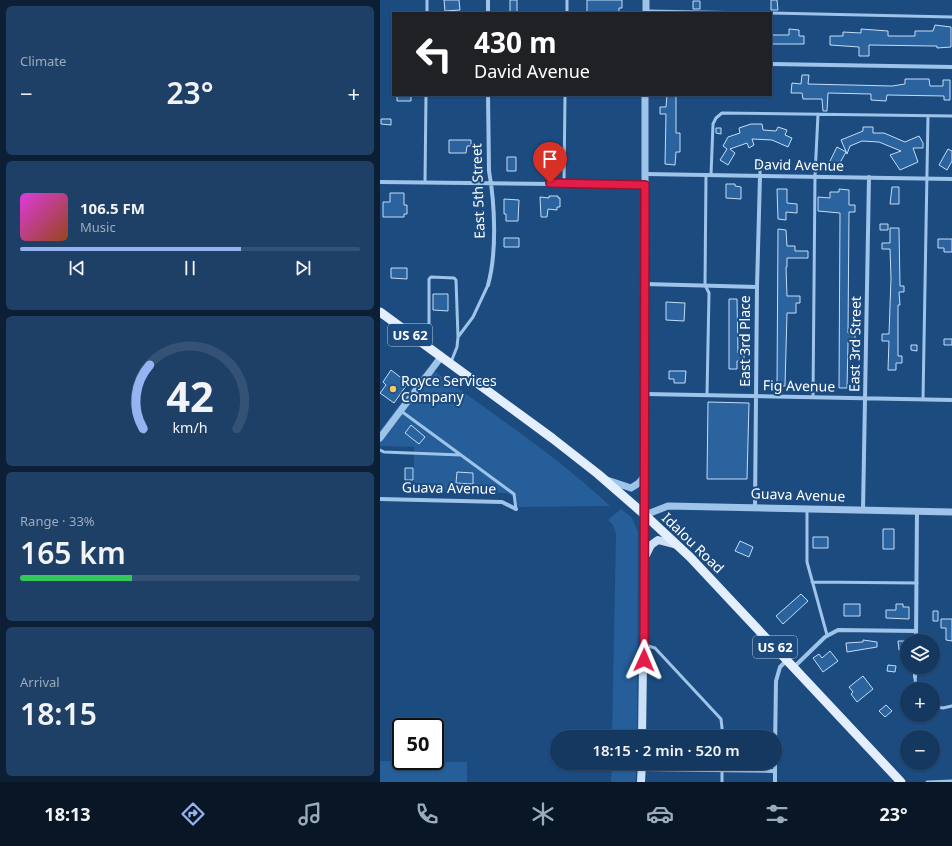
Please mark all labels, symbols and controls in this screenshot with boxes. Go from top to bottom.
text: 430 m [474,23,557,61]
icon: left [408,28,460,80]
text: Climate [20,52,66,70]
text: David Avenue [474,59,590,83]
text: 23° [166,72,214,113]
text: − [20,78,33,108]
text: + [347,78,360,108]
pin [533,142,567,183]
street label: East 5th Street [466,143,489,239]
icon: arrive [539,148,561,170]
street label: David Avenue [754,154,844,175]
text: 106.5 FM [80,198,145,218]
text: Music [80,218,116,236]
icon: previous [66,257,88,279]
icon: pause [179,257,201,279]
icon: next [292,257,314,279]
street label: East 3rd Place [735,295,754,387]
street label: East 3rd Street [844,296,865,392]
road number: US 62 [388,324,432,346]
text: 42 [166,368,214,424]
place label: Royce Services Company [401,371,497,406]
street label: Fig Avenue [763,375,835,396]
marker: Royce Services Company [388,384,398,394]
text: km/h [172,418,208,437]
street label: Guava Avenue [402,477,496,498]
street label: Guava Avenue [750,483,846,506]
street label: Idalou Road [658,508,728,577]
text: Range · 33% [20,512,95,530]
text: 165 km [20,532,126,573]
map controls [900,634,940,770]
button: layers [900,634,940,674]
road number: US 62 [753,636,797,658]
position arrow [623,639,665,681]
text: Arrival [20,673,60,691]
button: + [900,682,940,722]
text: 18:15 [20,693,97,734]
speed limit sign: 50 [392,718,444,770]
button: − [900,730,940,770]
text: 18:15 · 2 min · 520 m [592,740,740,760]
icon: directions [179,800,207,828]
icon: music [296,800,324,828]
icon: phone [413,800,441,828]
icon: climate [529,800,557,828]
icon: car [646,800,674,828]
icon: filters [763,800,791,828]
text: 18:13 [44,802,91,826]
text: 23° [879,802,908,826]

